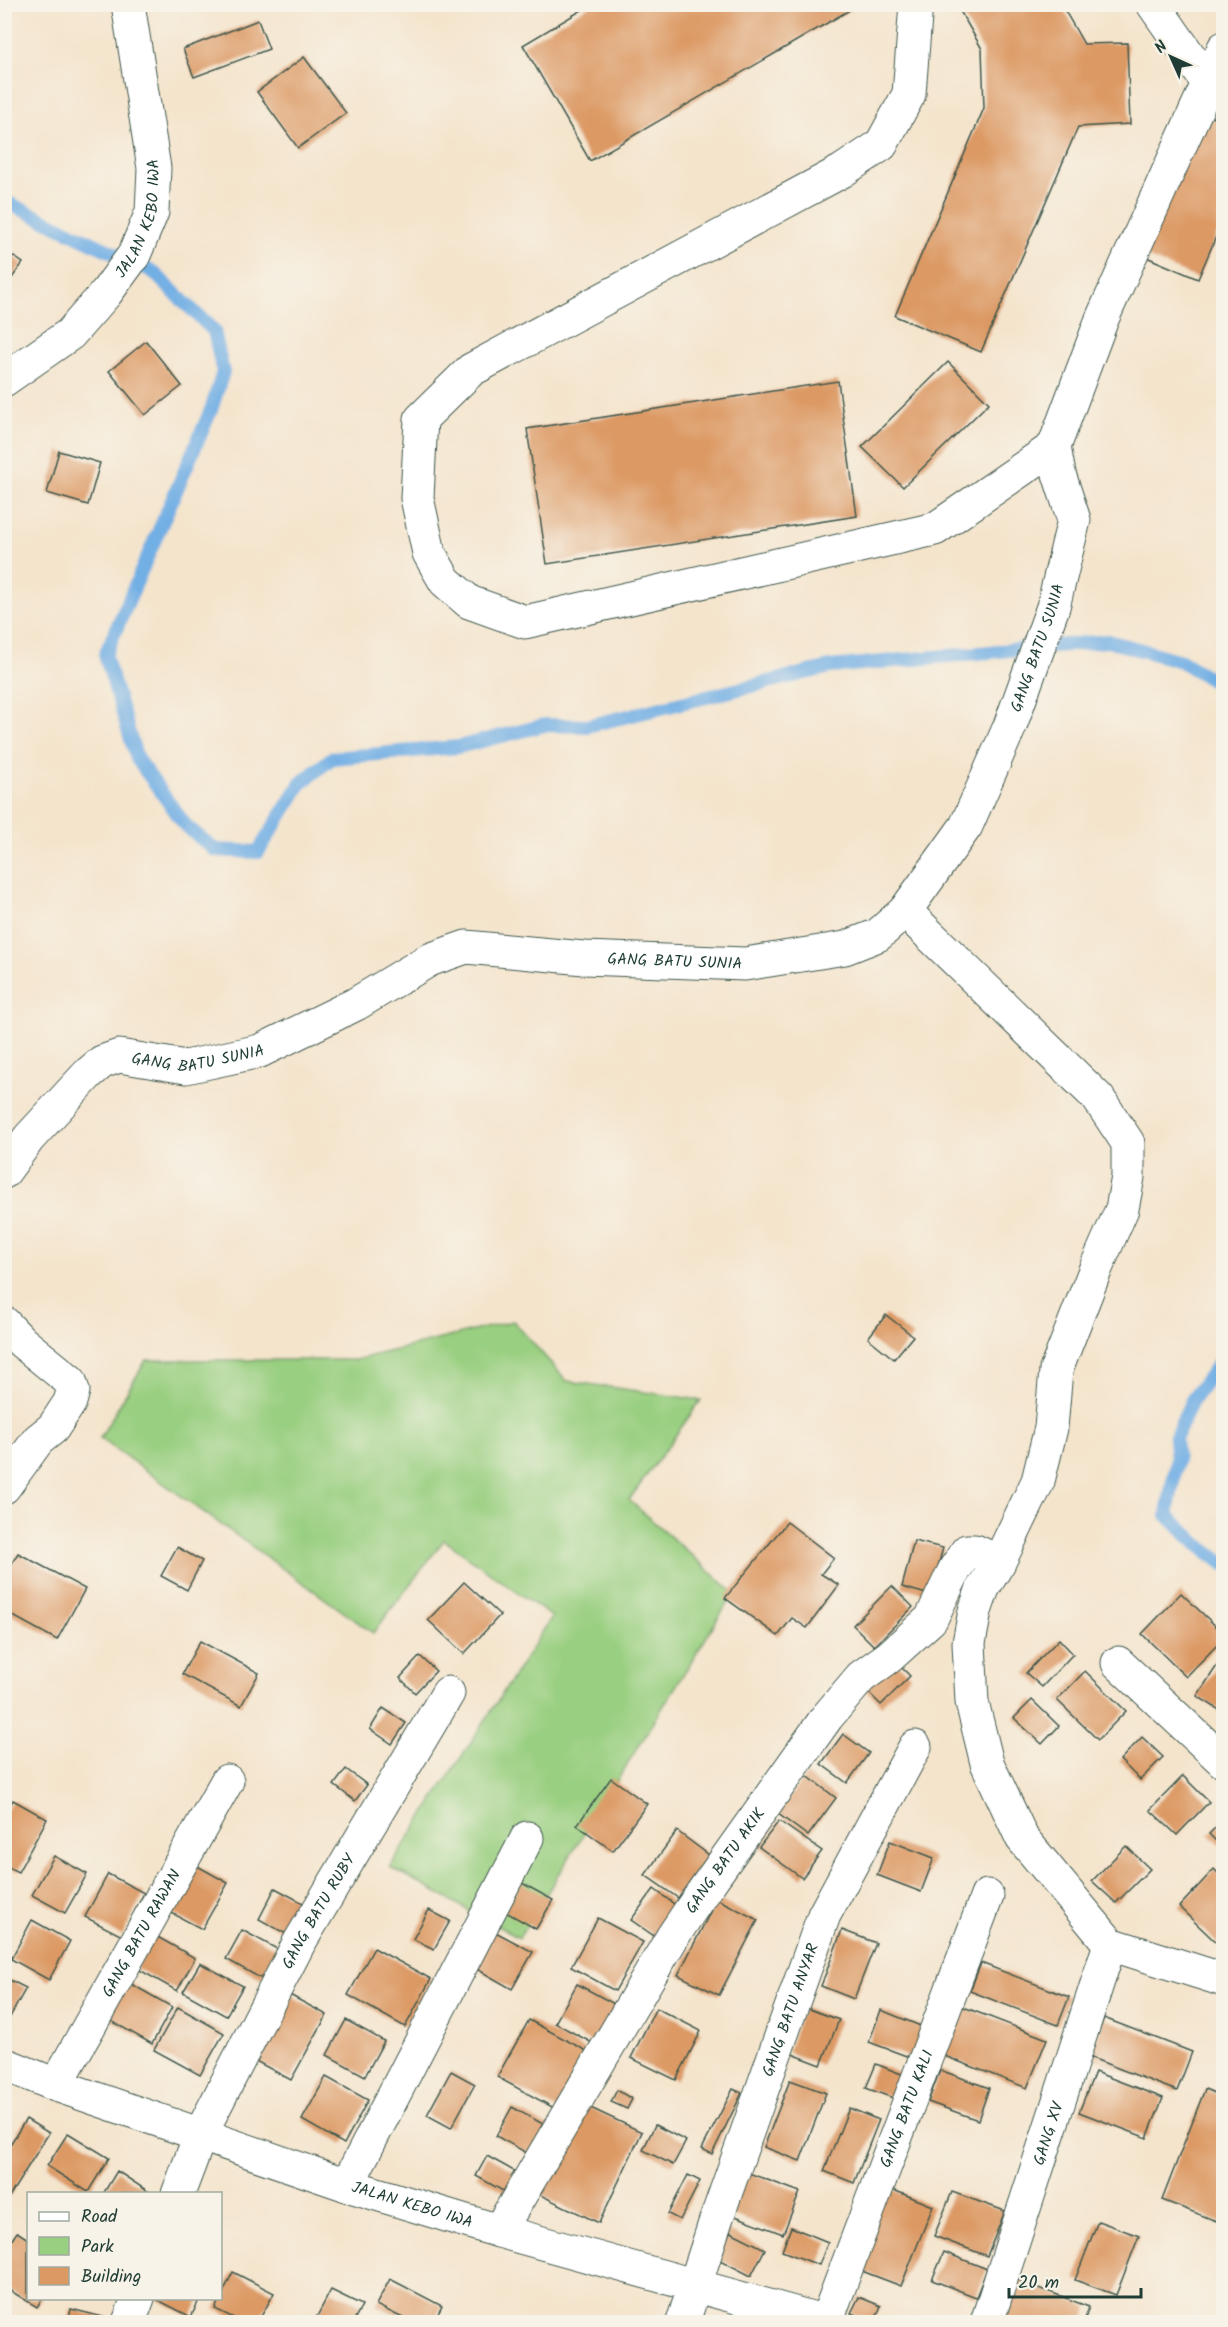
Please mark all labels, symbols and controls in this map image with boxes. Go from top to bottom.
north arrow [1141,27,1201,87]
text: N [1149,35,1174,60]
street label: JALAN KEBO IWA [109,157,166,283]
street label: GANG BATU SUNIA [1004,581,1071,716]
street label: GANG BATU SUNIA [607,946,743,976]
street label: GANG BATU SUNIA [130,1038,267,1080]
street label: GANG BATU AKIK [679,1802,772,1919]
street label: GANG BATU RUBY [275,1849,362,1973]
street label: GANG BATU RAWAN [95,1865,187,2002]
street label: GANG BATU ANYAR [755,1940,825,2080]
street label: GANG BATU KALI [873,2046,940,2171]
street label: GANG XV [1026,2098,1071,2169]
street label: JALAN KEBO IWA [349,2175,476,2235]
legend [27,2192,222,2300]
text: Road [81,2203,118,2232]
text: Park [81,2233,114,2262]
scale bar [1009,2261,1141,2299]
text: Building [81,2263,141,2292]
text: 20 m [1018,2269,1059,2298]

